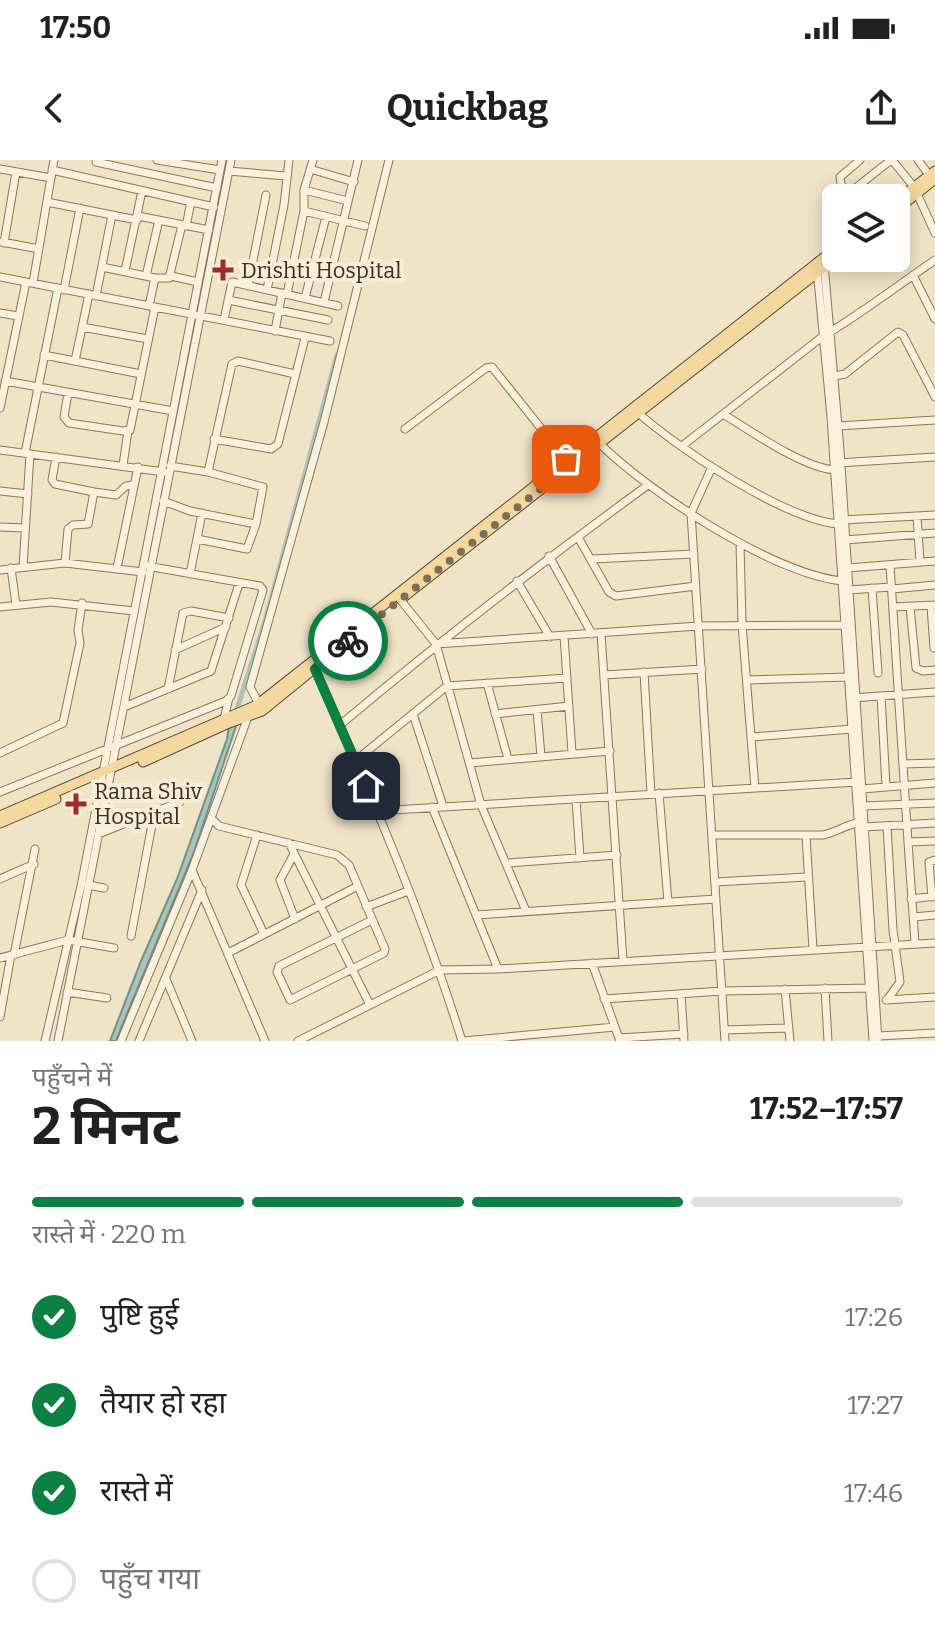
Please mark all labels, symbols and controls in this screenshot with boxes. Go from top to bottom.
text: 17:50 [40,10,111,46]
icon: back [32,86,76,130]
text: Quickbag [386,86,549,130]
icon: share [859,86,903,130]
map controls [822,184,910,272]
button: layers [822,184,910,272]
place label: Drishti Hospital [241,257,402,284]
marker: Drishti Hospital [212,259,234,281]
pin [532,425,600,493]
icon: bag [544,437,588,481]
courier [308,601,388,681]
icon: bike [326,619,370,663]
pin [332,752,400,820]
icon: home [344,764,388,808]
place label: Rama Shiv Hospital [94,778,203,830]
marker: Rama Shiv Hospital [65,793,87,815]
text: पहुँचने में [32,1062,112,1093]
text: 17:52–17:57 [750,1091,903,1127]
text: 2 मिनट [32,1095,180,1158]
text: रास्ते में · 220 m [32,1219,186,1250]
icon: check [32,1295,76,1339]
text: पुष्टि हुई [100,1297,179,1333]
text: 17:26 [845,1302,903,1333]
icon: check [32,1383,76,1427]
text: तैयार हो रहा [100,1385,226,1421]
text: 17:27 [847,1390,903,1421]
icon: check [32,1471,76,1515]
text: रास्ते में [100,1473,173,1509]
text: 17:46 [844,1478,903,1509]
text: पहुँच गया [100,1561,200,1597]

